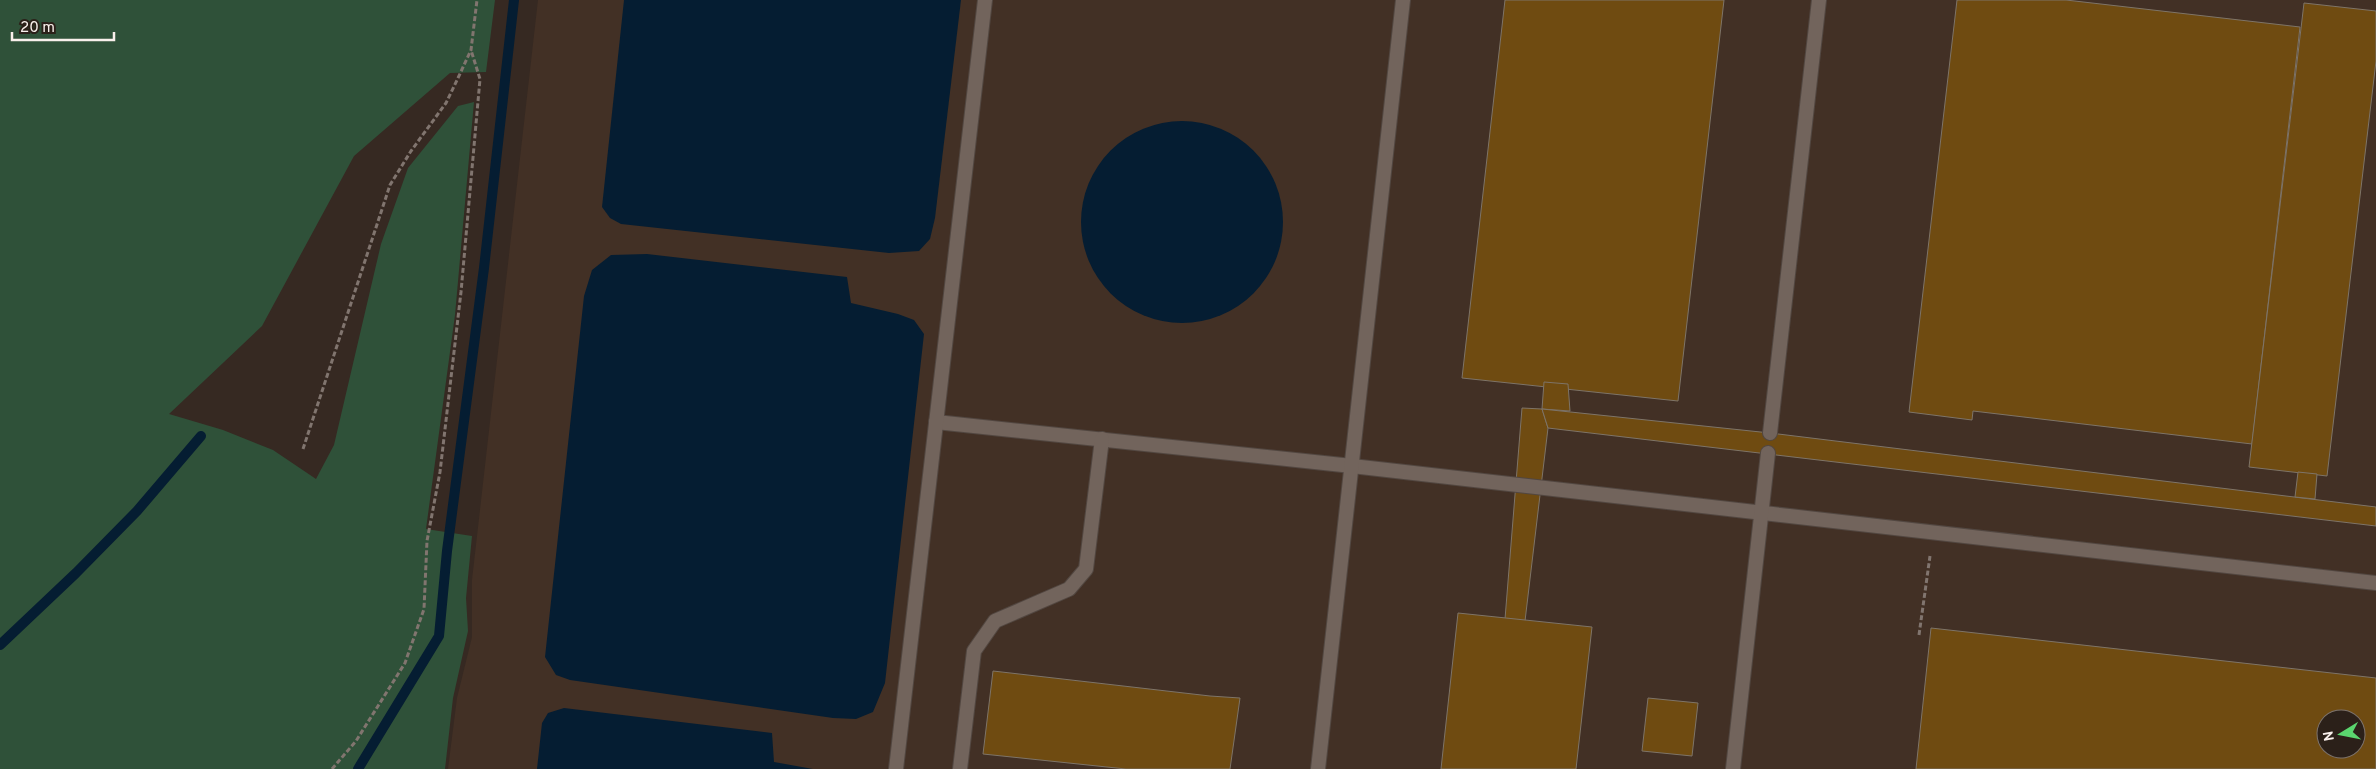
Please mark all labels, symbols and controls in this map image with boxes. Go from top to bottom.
scale bar [12,10,115,42]
text: 20 m [20,19,55,38]
north arrow [2316,709,2366,759]
text: N [2320,730,2339,742]

